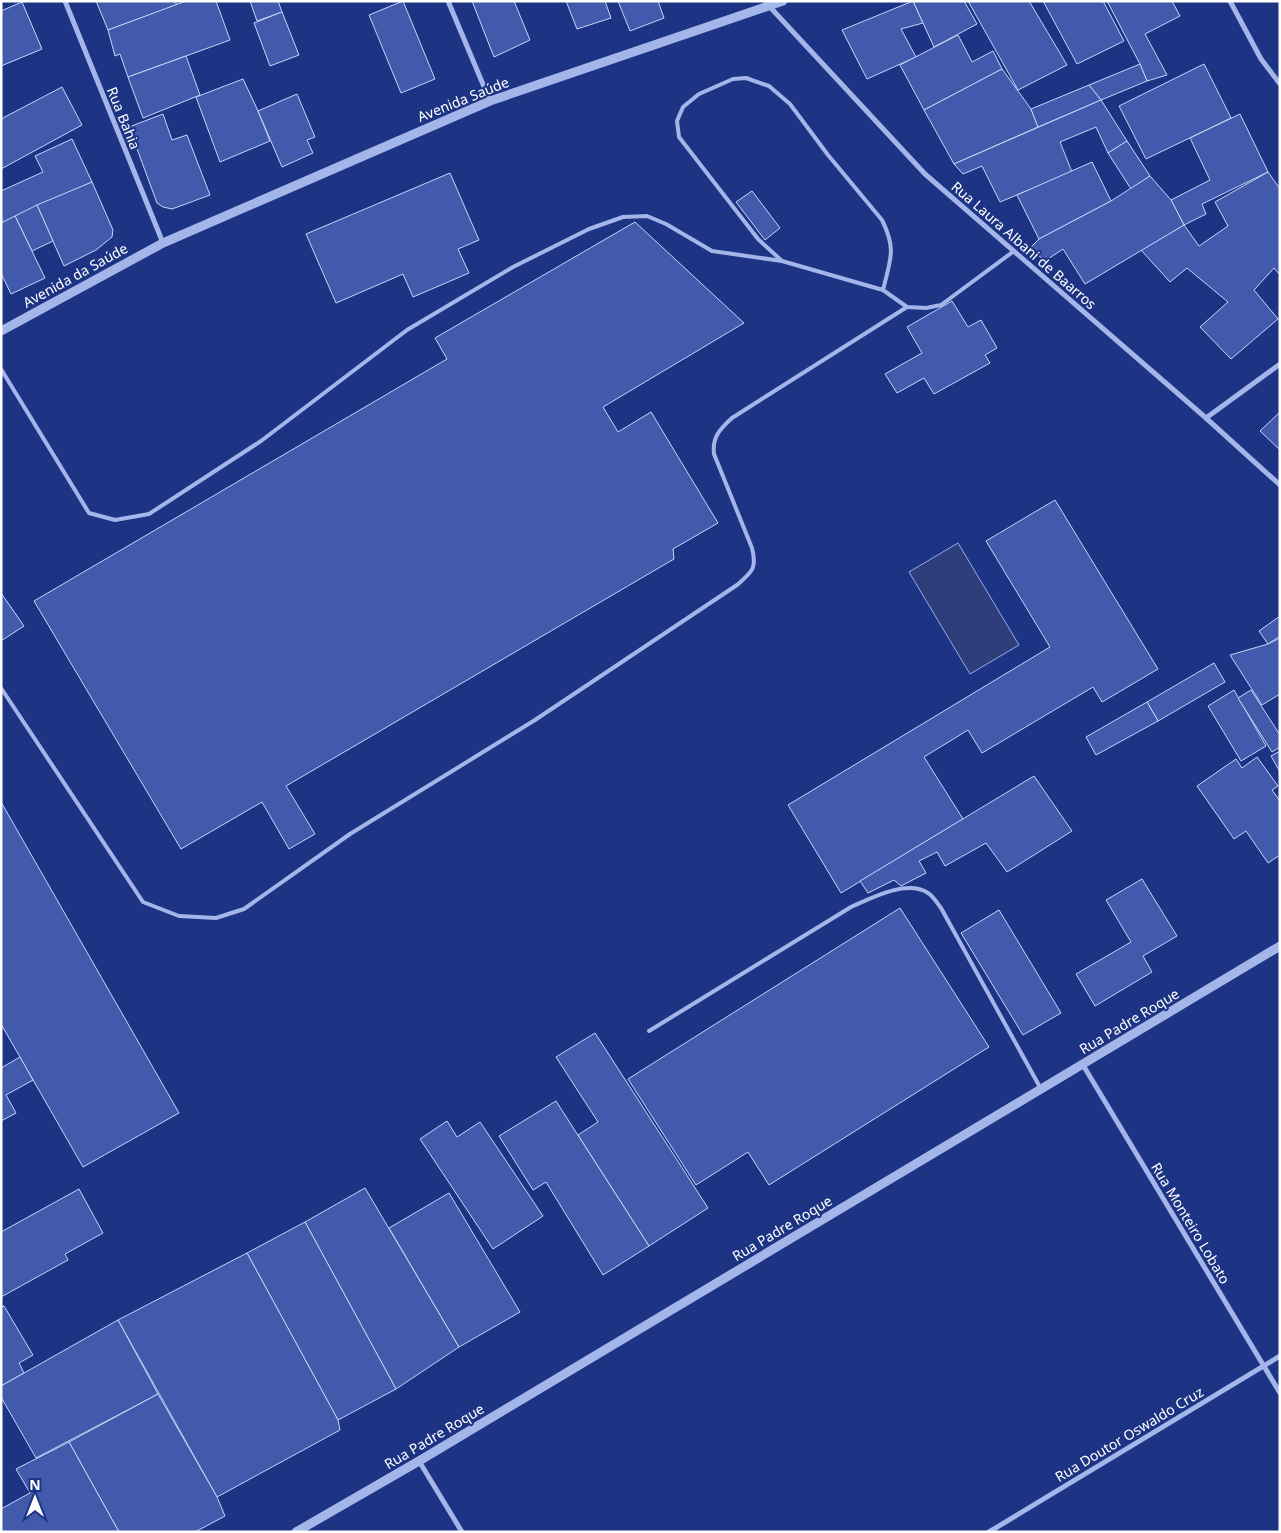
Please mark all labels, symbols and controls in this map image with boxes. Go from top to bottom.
street label: Avenida Saúde [414,72,512,126]
street label: Rua Bahia [103,84,145,152]
street label: Rua Laura Albani de Baarros [948,177,1101,313]
street label: Avenida da Saúde [19,238,131,312]
street label: Rua Padre Roque [1076,984,1182,1058]
street label: Rua Monteiro Lobato [1147,1159,1235,1287]
street label: Rua Padre Roque [729,1191,835,1265]
street label: Rua Doutor Oswaldo Cruz [1051,1382,1207,1486]
street label: Rua Padre Roque [381,1399,487,1473]
north arrow [10,1473,60,1523]
text: N [29,1475,41,1494]

